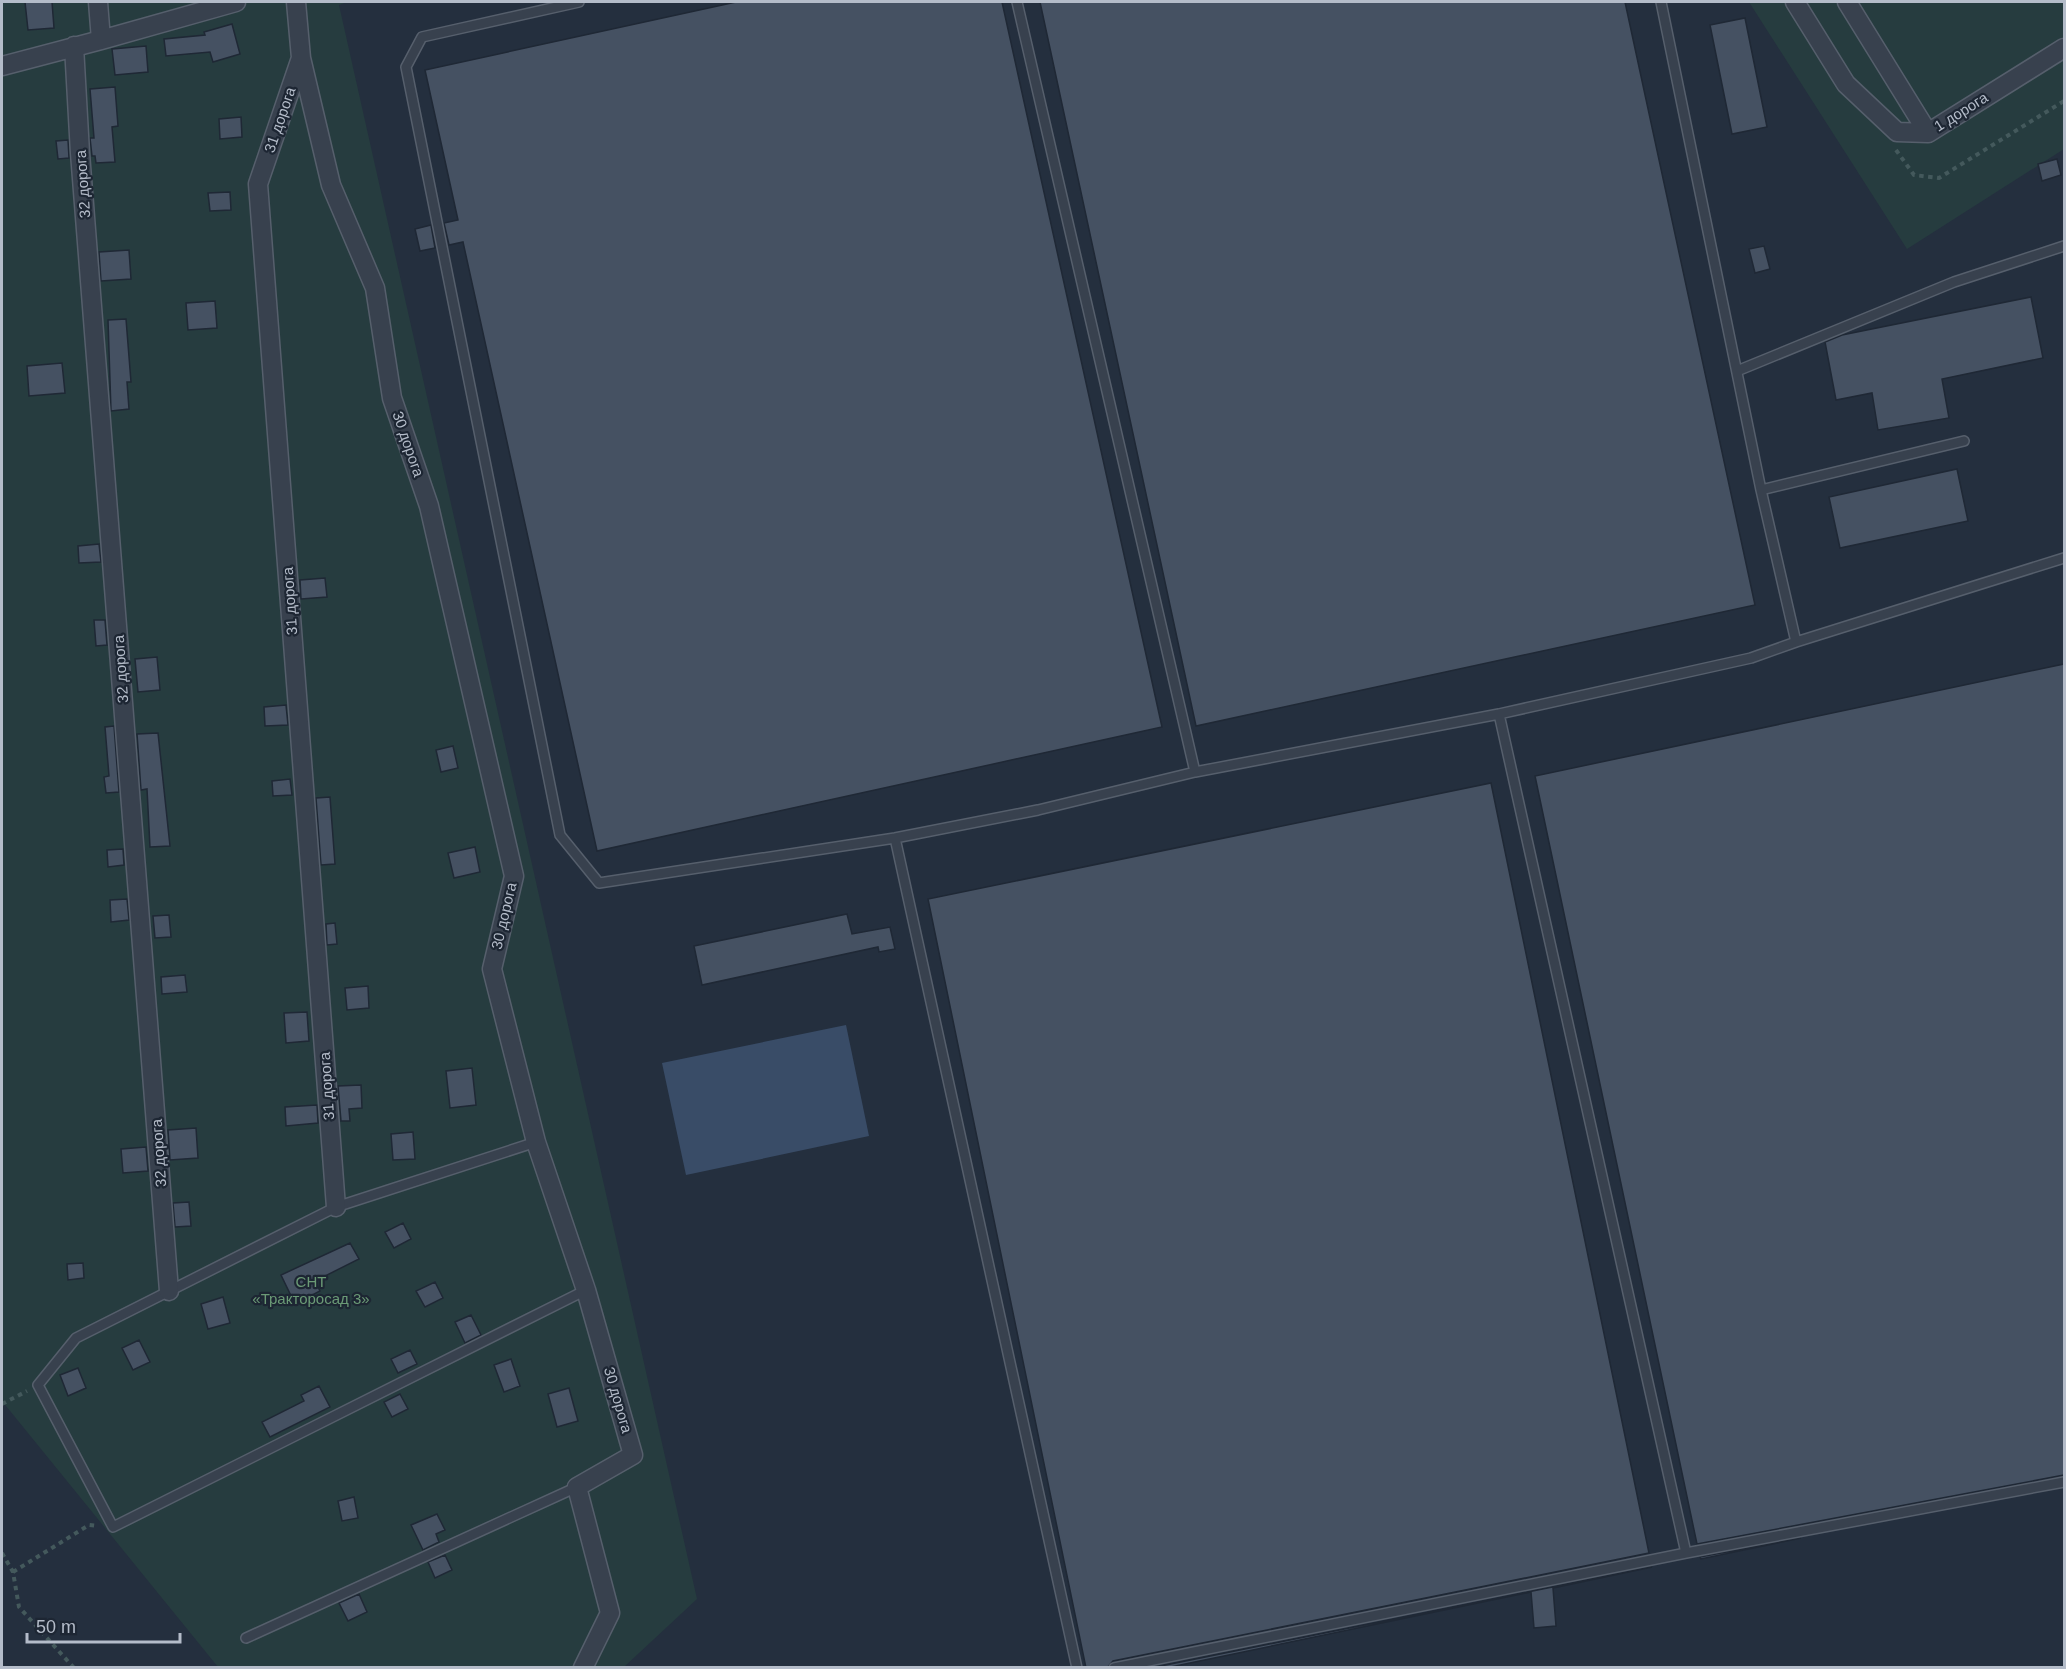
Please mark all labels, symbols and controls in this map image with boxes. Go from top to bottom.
street label: 31 дорога [260,84,299,155]
street label: 1 дорога [1931,88,1991,135]
street label: 32 дорога [72,149,93,219]
street label: 30 дорога [389,409,428,479]
street label: 31 дорога [279,566,300,636]
street label: 32 дорога [110,634,131,704]
street label: 30 дорога [488,880,520,951]
street label: 31 дорога [316,1051,337,1121]
street label: 32 дорога [148,1118,169,1188]
park label: СНТ «Тракторосад 3» [252,1273,370,1307]
street label: 30 дорога [601,1365,636,1436]
scale bar [27,1606,180,1644]
text: 50 m [36,1617,76,1637]

